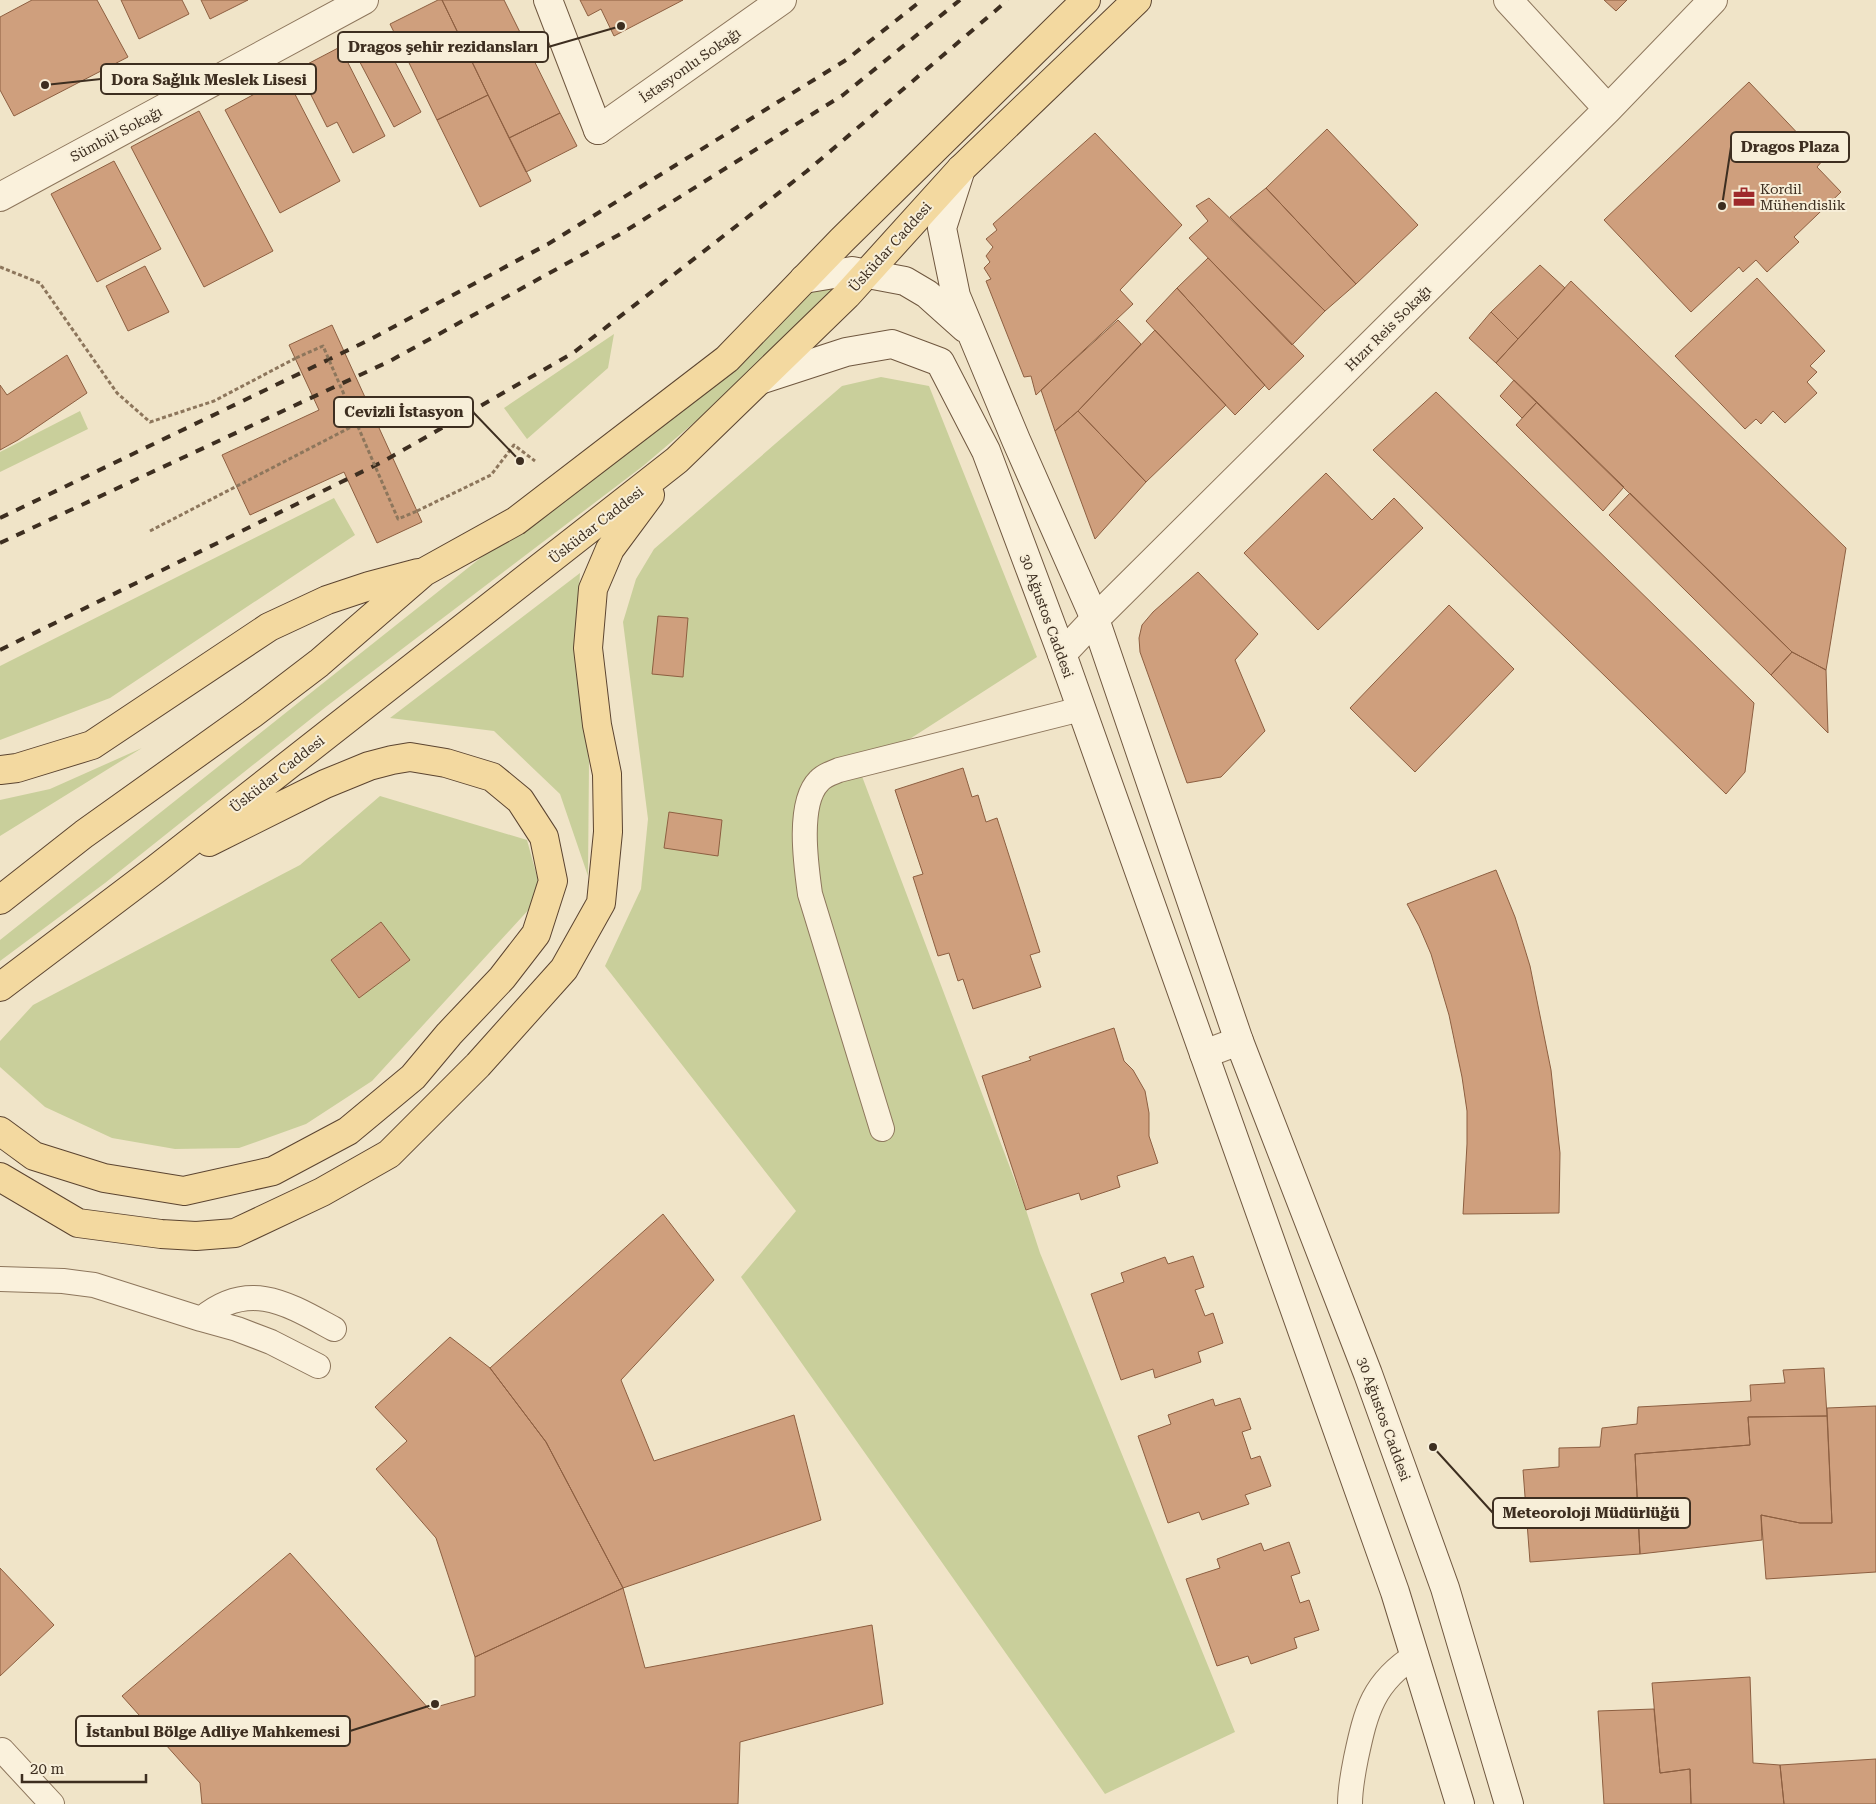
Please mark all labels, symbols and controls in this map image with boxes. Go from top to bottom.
street label: İstasyonlu Sokağı [637,24,744,106]
callout: Dragos şehir rezidansları [338,32,548,62]
text: Dragos şehir rezidansları [348,38,538,56]
callout: Dora Sağlık Meslek Lisesi [101,64,316,94]
text: Dora Sağlık Meslek Lisesi [111,71,307,89]
street label: Sümbül Sokağı [67,103,165,165]
callout: Dragos Plaza [1731,132,1849,162]
text: Dragos Plaza [1741,138,1839,156]
place label: Kordil Mühendislik [1760,181,1846,213]
office icon: Kordil Mühendislik [1731,184,1757,210]
street label: Üsküdar Caddesi [846,198,935,295]
street label: Hızır Reis Sokağı [1342,282,1434,374]
callout: Cevizli İstasyon [334,397,473,427]
text: Cevizli İstasyon [344,403,464,421]
street label: Üsküdar Caddesi [546,483,647,567]
street label: 30 Ağustos Caddesi [1017,552,1077,681]
street label: Üsküdar Caddesi [227,732,328,816]
street label: 30 Ağustos Caddesi [1354,1355,1414,1484]
callout: Meteoroloji Müdürlüğü [1493,1498,1690,1528]
text: Meteoroloji Müdürlüğü [1502,1504,1680,1522]
callout: İstanbul Bölge Adliye Mahkemesi [76,1716,350,1746]
text: İstanbul Bölge Adliye Mahkemesi [86,1723,340,1741]
scale bar [22,1752,146,1784]
text: 20 m [30,1760,65,1778]

